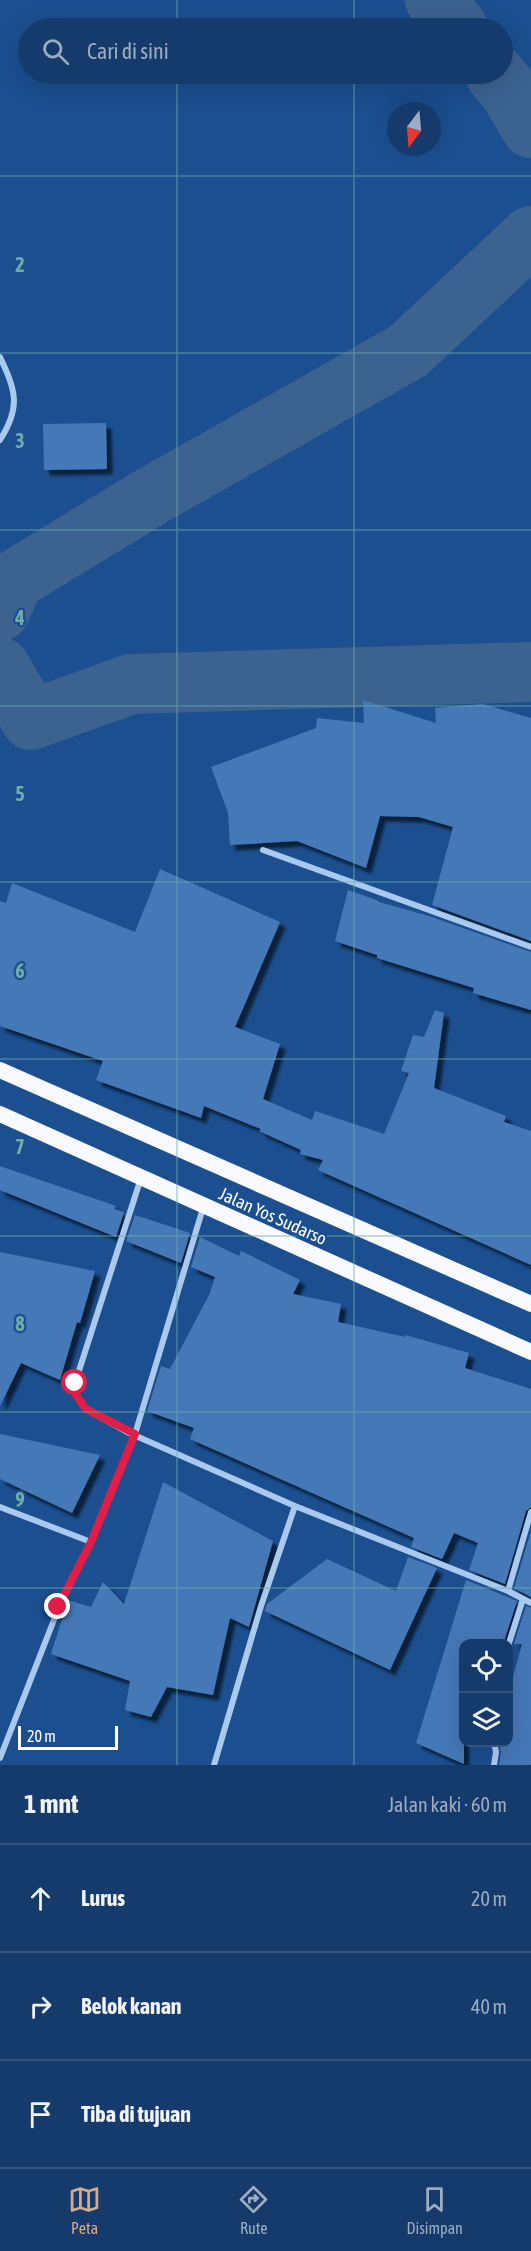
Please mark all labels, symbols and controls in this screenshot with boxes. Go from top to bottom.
search box [18,18,513,84]
icon: search [39,35,72,68]
text: Cari di sini [87,38,169,64]
north arrow [387,102,441,156]
text: 2 [15,253,25,276]
text: 3 [15,429,25,452]
text: 4 [14,606,25,629]
text: 5 [15,782,25,805]
text: 6 [15,959,25,982]
text: 7 [15,1135,25,1158]
street label: Jalan Yos Sudarso [216,1183,330,1249]
text: 8 [15,1312,25,1335]
route start [61,1369,87,1395]
text: 9 [15,1488,25,1511]
route end [44,1593,70,1619]
map controls [459,1639,513,1747]
button: locate [459,1639,513,1693]
button: layers [459,1693,513,1747]
scale bar [18,1723,118,1750]
text: 20 m [27,1727,56,1745]
text: 1 mnt [24,1789,79,1819]
text: Jalan kaki · 60 m [388,1793,507,1816]
icon: ahead [24,1882,57,1915]
text: Lurus [81,1885,125,1911]
text: 20 m [471,1887,507,1910]
icon: right [24,1990,57,2023]
text: Belok kanan [81,1993,182,2019]
text: 40 m [471,1995,507,2018]
icon: arrive [24,2098,57,2131]
text: Tiba di tujuan [81,2101,191,2127]
tab: Peta [68,2183,101,2237]
tab: Rute [237,2183,270,2237]
tab: Disimpan [407,2183,463,2237]

